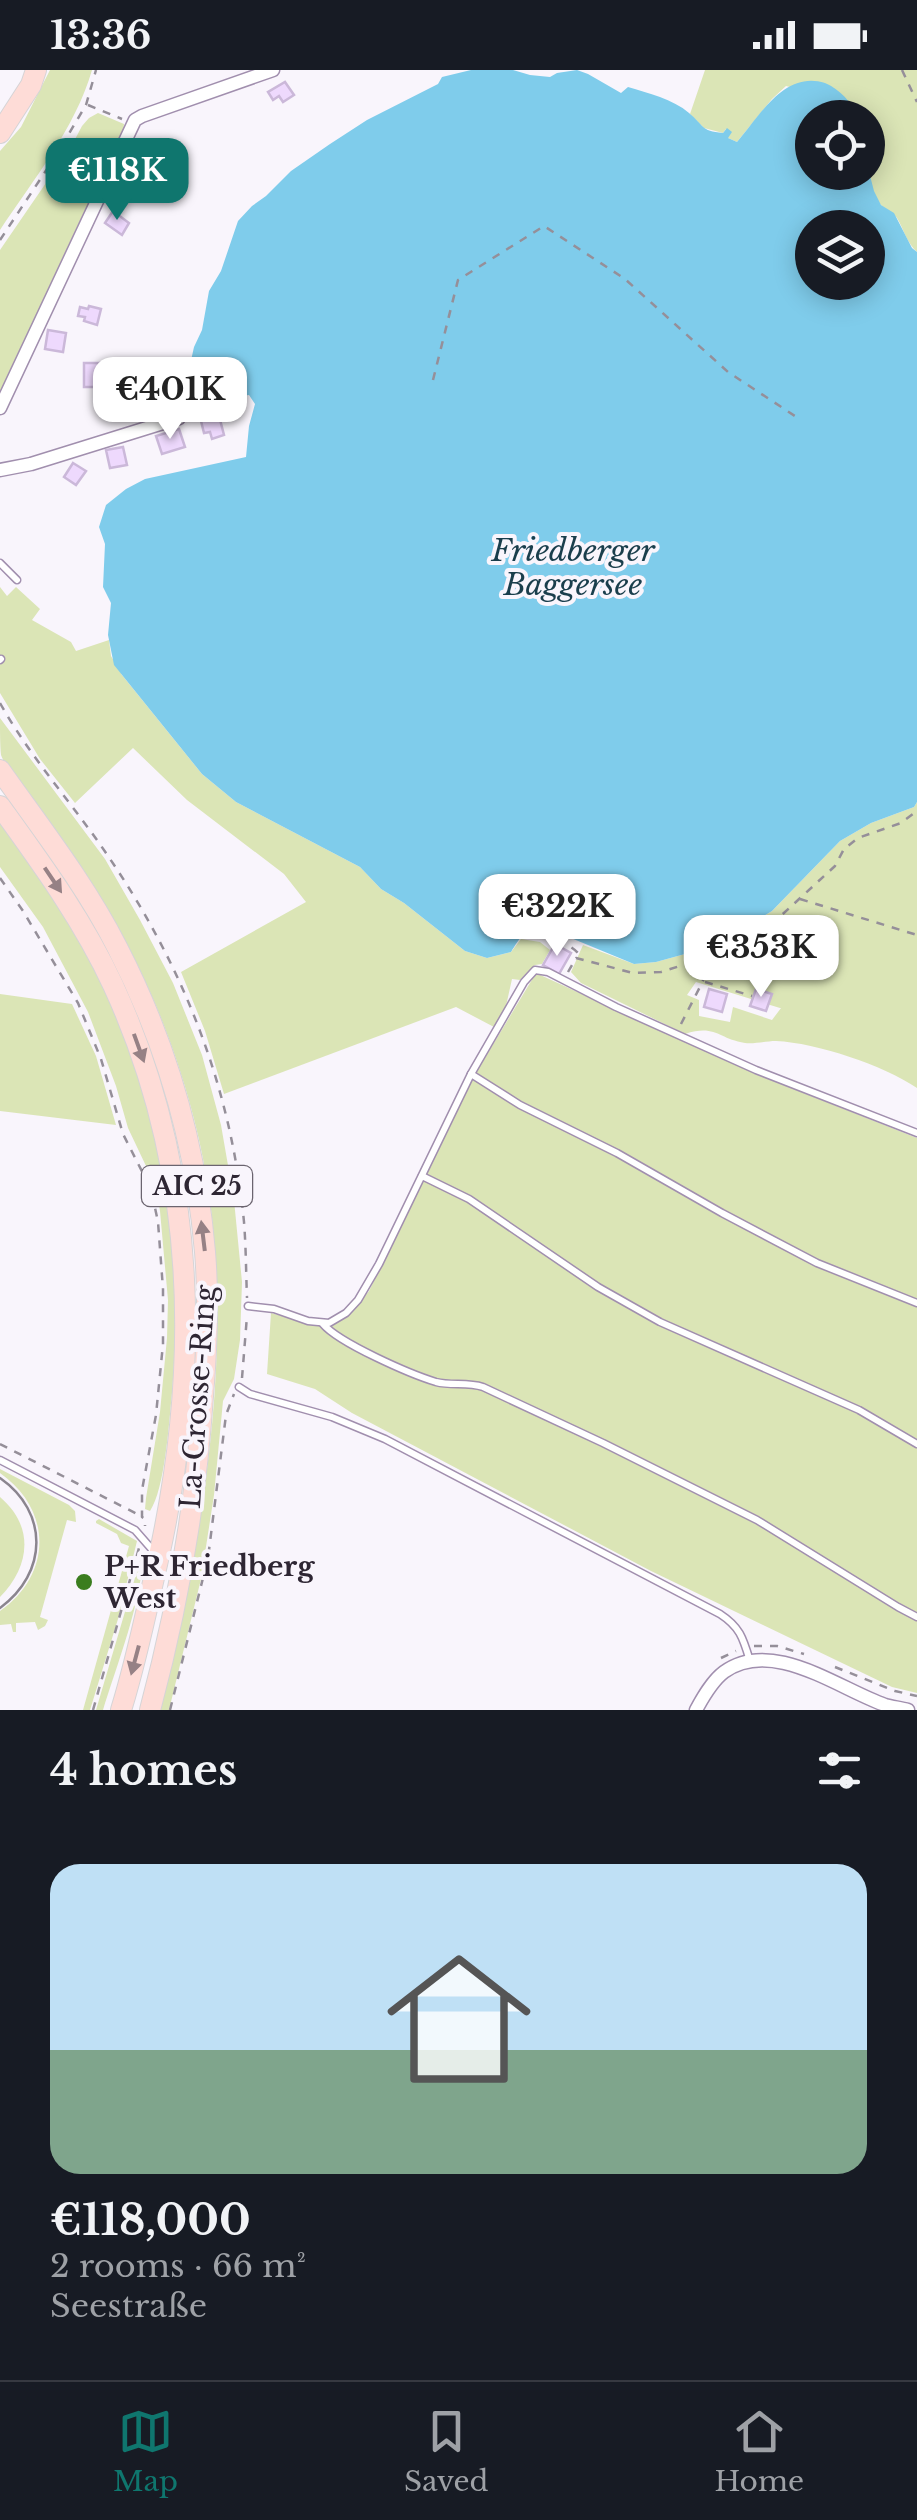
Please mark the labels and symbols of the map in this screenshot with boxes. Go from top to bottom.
pin: €118K [47,138,187,223]
pin: €401K [100,357,240,442]
water label: Friedberger Baggersee [491,532,656,603]
one-way arrow [43,867,62,894]
pin: €322K [487,874,627,959]
pin: €353K [691,915,831,1000]
one-way arrow [132,1034,147,1064]
road number: AIC 25 [142,1166,252,1206]
one-way arrow [195,1220,211,1252]
street label: La-Crosse-Ring [173,1283,223,1510]
place label: P+R Friedberg West [103,1549,315,1616]
marker: P+R Friedberg West [73,1571,95,1593]
one-way arrow [127,1645,142,1676]

